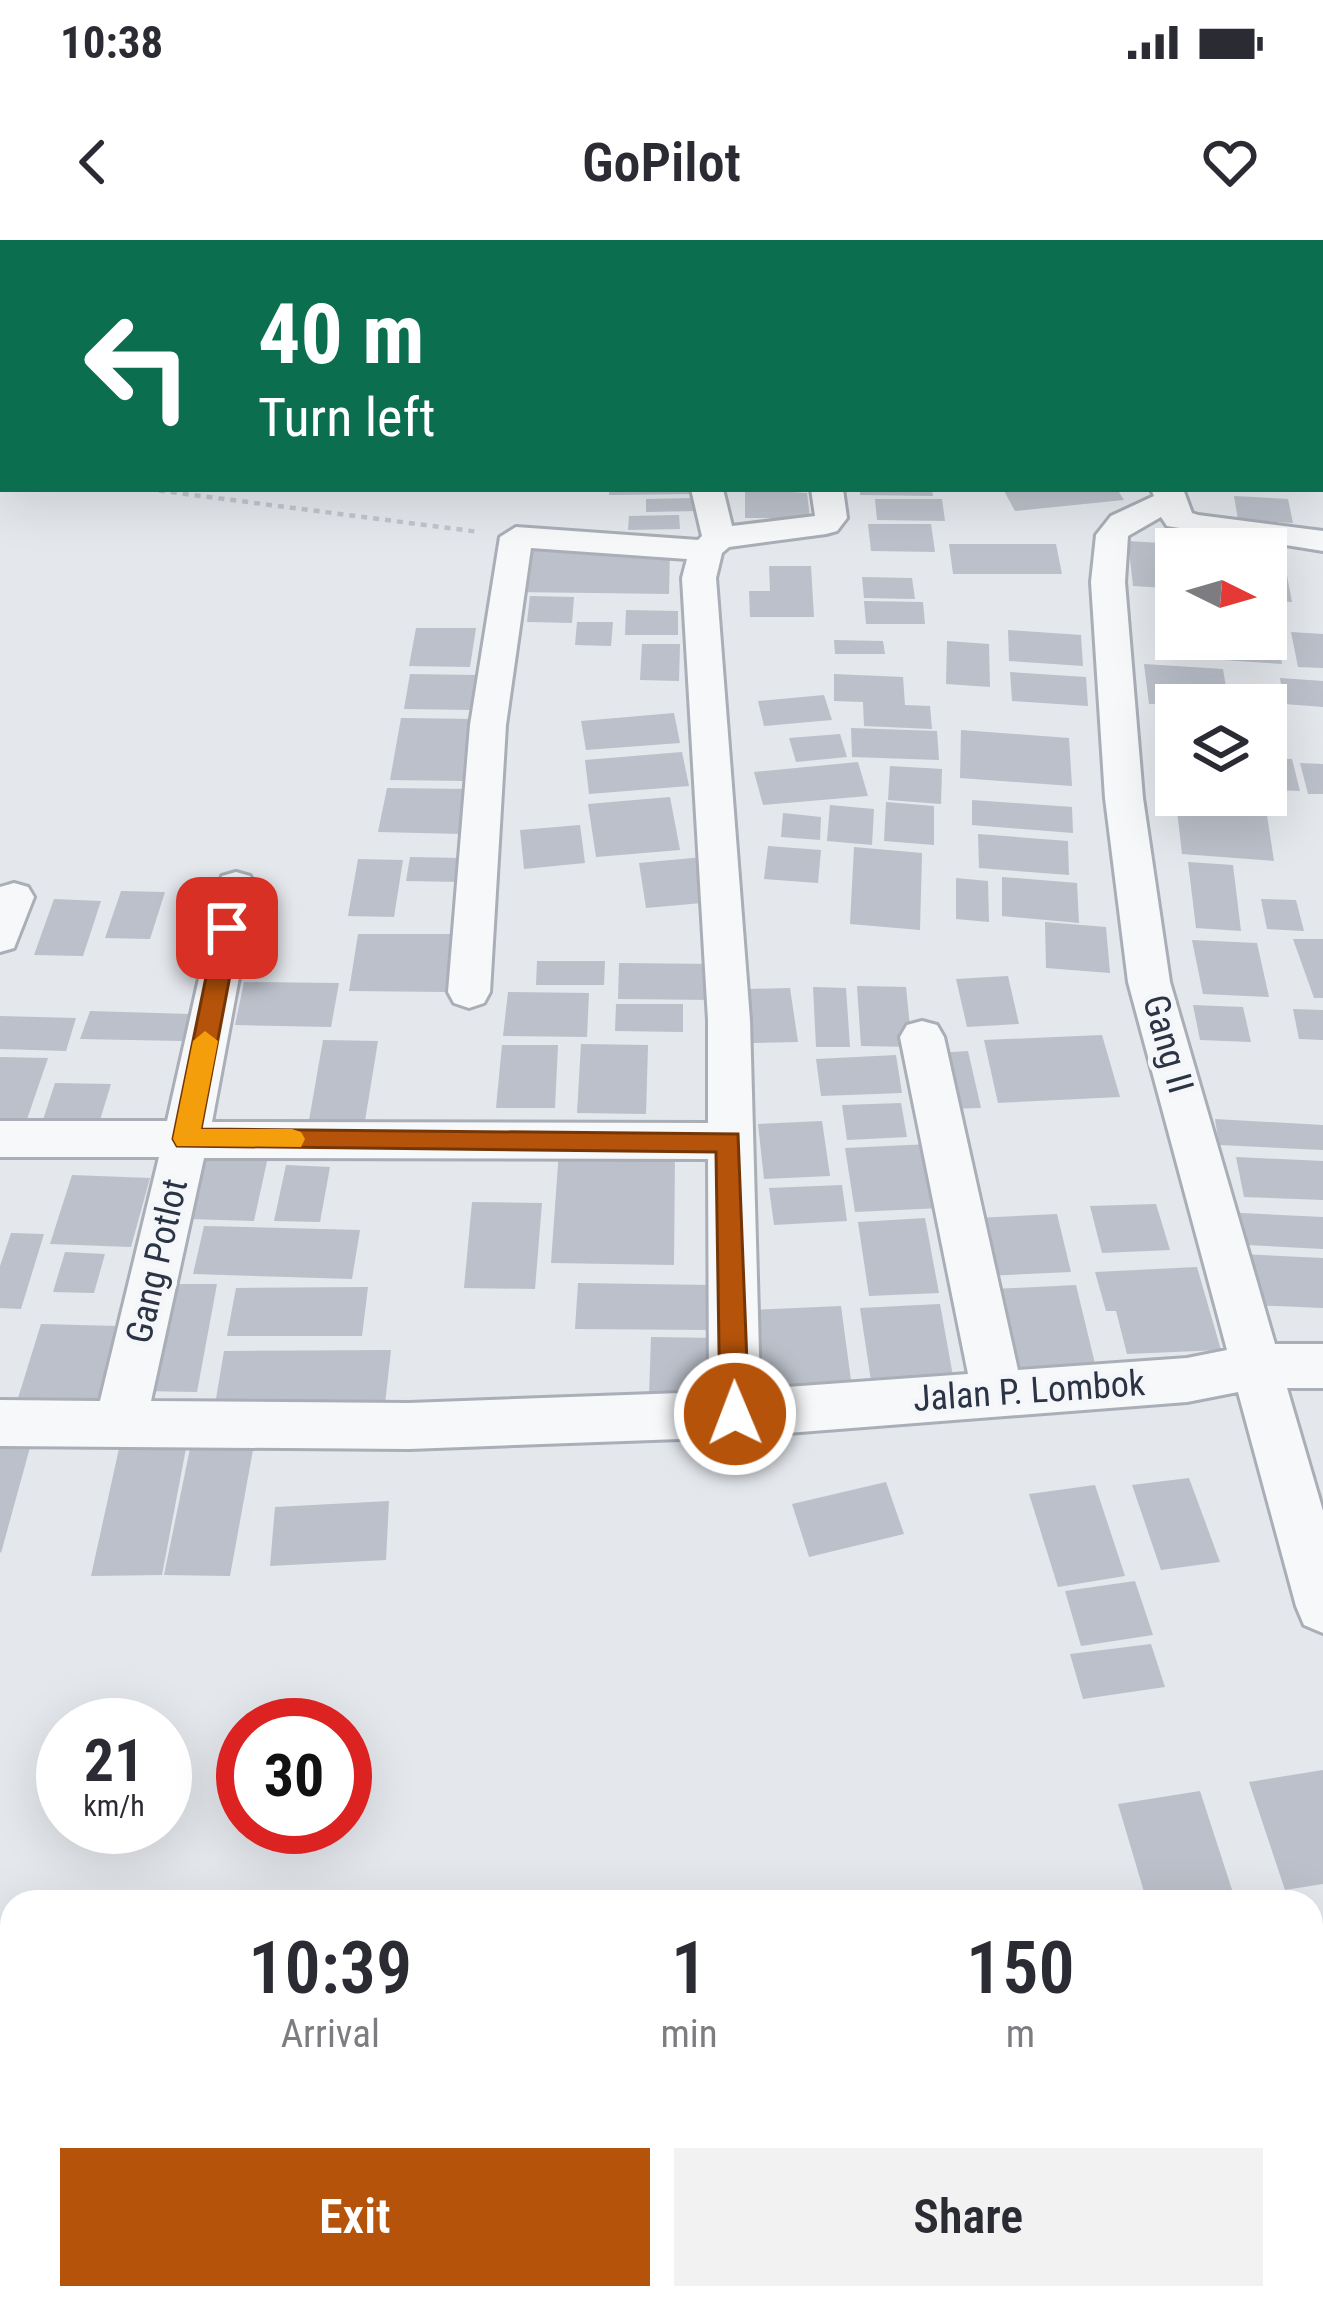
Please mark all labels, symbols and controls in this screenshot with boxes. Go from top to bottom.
text: 10:38 [60,16,163,69]
icon: back [60,129,126,195]
icon: heart [1197,129,1263,195]
text: GoPilot [582,131,741,194]
text: 40 m [258,285,425,384]
icon: left [60,288,216,444]
text: Turn left [258,386,435,449]
north arrow [1155,528,1287,660]
map controls [1155,528,1287,816]
button: layers [1155,684,1287,816]
pin [176,877,278,979]
icon: arrive [194,895,260,961]
street label: Gang II [1134,990,1202,1098]
street label: Gang Potlot [118,1175,196,1347]
position arrow [672,1351,798,1477]
street label: Jalan P. Lombok [912,1362,1146,1420]
speed limit sign: 30 [216,1698,372,1854]
text: 21 [84,1725,144,1796]
text: km/h [83,1788,145,1823]
text: 10:39 [248,1926,412,2011]
text: 1 [671,1926,707,2011]
text: 150 [966,1926,1075,2011]
text: Arrival [281,2011,380,2057]
text: min [661,2011,718,2057]
text: m [1006,2011,1035,2057]
button: Exit [60,2148,650,2286]
button: Share [674,2148,1263,2286]

